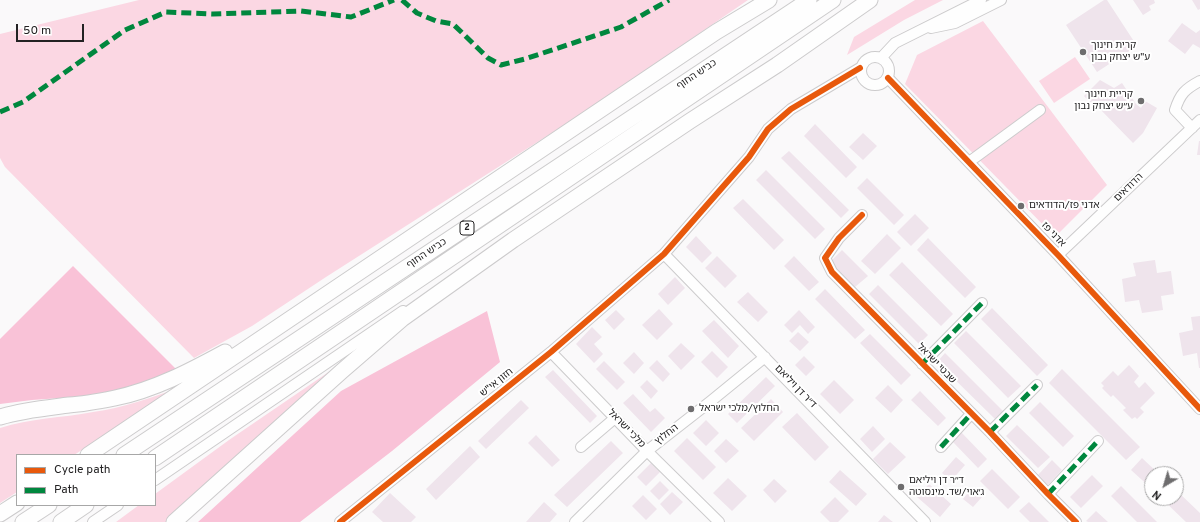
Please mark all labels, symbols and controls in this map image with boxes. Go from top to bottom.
scale bar [18,16,86,42]
text: 50 m [23,23,51,39]
place label: קרית חינוך ע"ש יצחק נבון [1091,40,1150,64]
marker: קרית חינוך ע"ש יצחק נבון [1078,47,1088,57]
street label: כביש החוף [675,57,719,93]
place label: קריית חינוך ע״ש יצחק נבון [1074,89,1133,112]
marker: קריית חינוך ע״ש יצחק נבון [1136,96,1146,106]
street label: הדודאים [1112,171,1146,205]
place label: אדני פז/הדודאים [1029,200,1100,212]
marker: אדני פז/הדודאים [1016,201,1026,211]
street label: אדני פז [1038,220,1068,250]
road number: 2 [460,221,474,235]
street label: כביש החוף [405,236,449,272]
street label: שבטי ישראל [914,341,958,387]
street label: ד״ר דן ויליאם [772,363,818,411]
street label: חזון אי"ש [478,366,516,400]
place label: החלוץ/מלכי ישראל [699,403,779,415]
marker: החלוץ/מלכי ישראל [686,404,696,414]
street label: מלכי ישראל [605,407,647,451]
street label: החלוץ [653,422,681,448]
legend [16,454,156,506]
text: Cycle path [54,462,111,478]
north arrow [1144,466,1184,506]
place label: ד״ר דן ויליאם ג׳אוי/שד. מינסוטה [909,475,984,498]
text: Path [54,482,79,498]
marker: ד״ר דן ויליאם ג׳אוי/שד. מינסוטה [896,482,906,492]
text: N [1150,487,1165,503]

